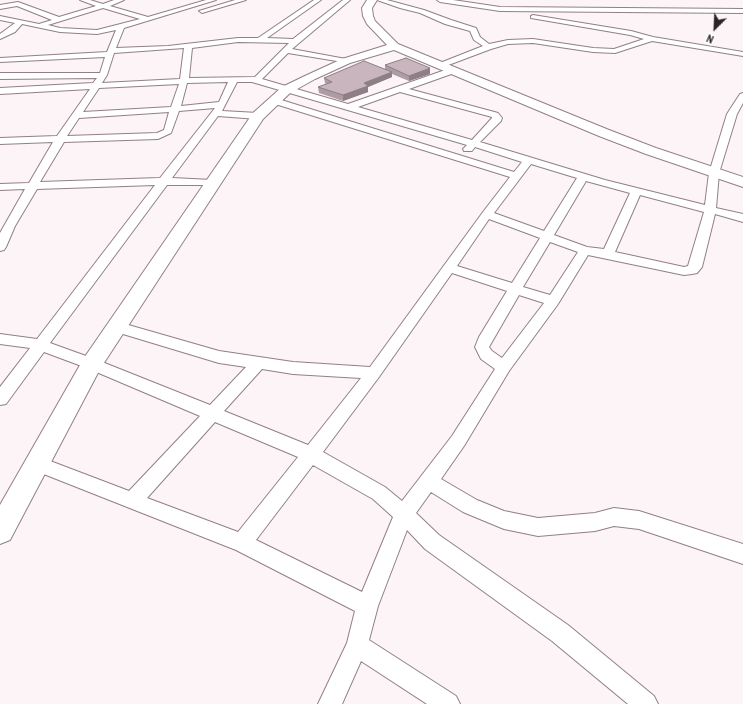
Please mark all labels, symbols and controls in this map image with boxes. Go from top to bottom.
north arrow [695,8,735,48]
text: N [704,31,716,47]

